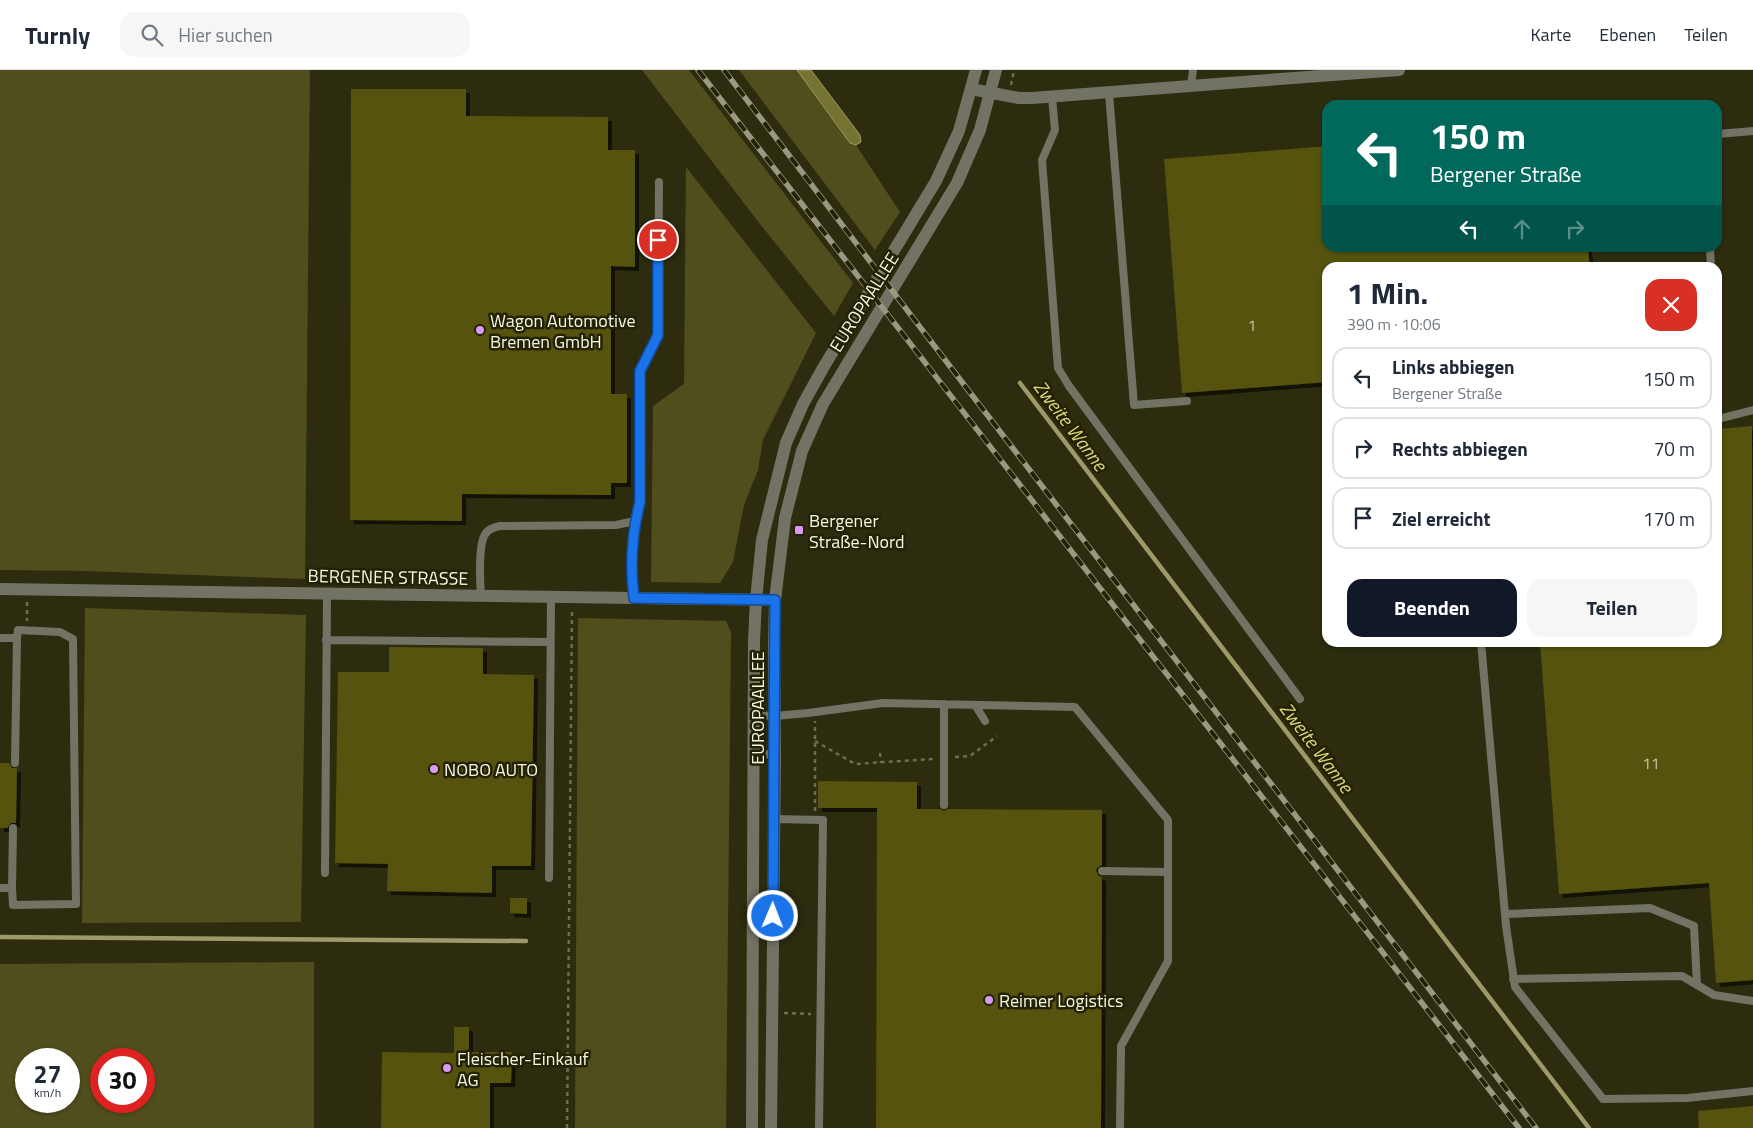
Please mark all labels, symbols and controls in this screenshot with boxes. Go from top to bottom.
search box [120,12,470,57]
text: Turnly [25,17,90,53]
text: Hier suchen [178,20,273,49]
icon: search [138,21,166,49]
text: Karte [1530,21,1571,48]
text: Ebenen [1599,21,1656,48]
text: Teilen [1684,21,1728,48]
text: 150 m [1430,109,1526,163]
icon: left [1347,120,1412,185]
text: Bergener Straße [1430,157,1582,191]
icon: left [1455,215,1483,243]
icon: ahead [1508,215,1536,243]
icon: right [1561,215,1589,243]
pin [637,219,679,261]
icon: arrive [644,226,672,254]
street label: EUROPAALLEE [823,247,905,357]
text: 1 Min. [1347,270,1428,316]
button: close [1645,279,1697,331]
place label: Wagon Automotive Bremen GmbH [490,307,636,355]
text: 390 m · 10:06 [1347,312,1441,336]
house number: 1 [1248,314,1256,337]
marker: Wagon Automotive Bremen GmbH [474,324,486,336]
text: Links abbiegen [1392,352,1515,381]
icon: left [1349,364,1377,392]
text: 150 m [1643,364,1695,393]
water label: Zweite Wanne [1027,373,1116,478]
text: Bergener Straße [1392,381,1502,405]
icon: right [1349,434,1377,462]
text: Rechts abbiegen [1392,434,1528,463]
text: 70 m [1654,434,1695,463]
icon: arrive [1349,504,1377,532]
text: Ziel erreicht [1392,504,1490,533]
text: 170 m [1643,504,1695,533]
place label: Bergener Straße-Nord [809,507,905,555]
marker: Bergener Straße-Nord [793,524,805,536]
street label: BERGENER STRASSE [307,562,469,592]
button: Beenden [1347,579,1517,637]
button: Teilen [1527,579,1697,637]
street label: EUROPAALLEE [744,651,771,765]
water label: Zweite Wanne [1273,695,1362,800]
house number: 11 [1643,752,1659,775]
place label: NOBO AUTO [444,756,538,783]
marker: NOBO AUTO [428,763,440,775]
position arrow [746,889,798,941]
place label: Reimer Logistics [999,987,1123,1014]
marker: Reimer Logistics [983,994,995,1006]
place label: Fleischer-Einkauf AG [457,1045,589,1093]
speed limit sign: 30 [90,1048,155,1113]
text: 27 [33,1055,62,1093]
marker: Fleischer-Einkauf AG [441,1062,453,1074]
text: km/h [34,1083,61,1102]

